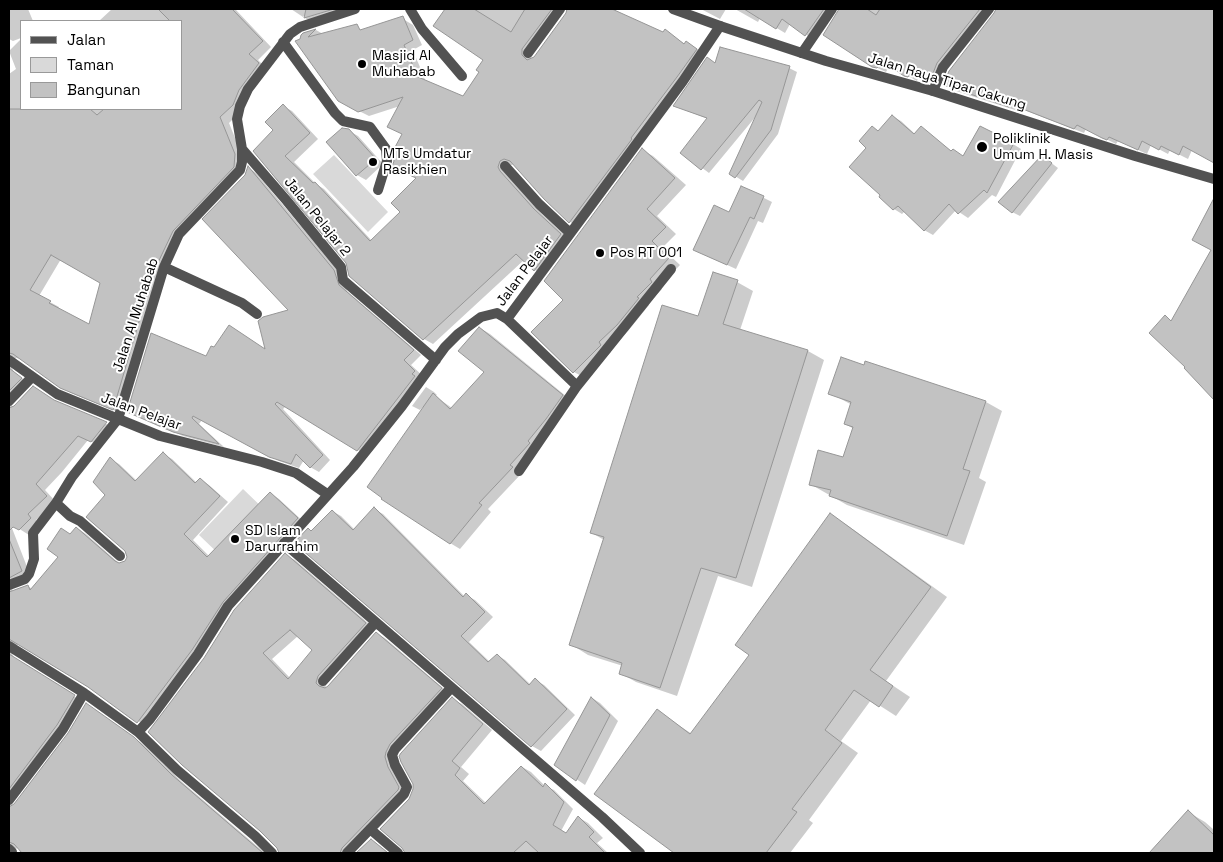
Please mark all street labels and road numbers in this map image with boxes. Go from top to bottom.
street label: Jalan Raya Tipar Cakung [866,50,1028,114]
street label: Jalan Pelajar 2 [280,174,354,260]
street label: Jalan Pelajar [493,232,557,310]
street label: Jalan Al Muhabab [110,256,162,374]
street label: Jalan Pelajar [98,390,184,434]

